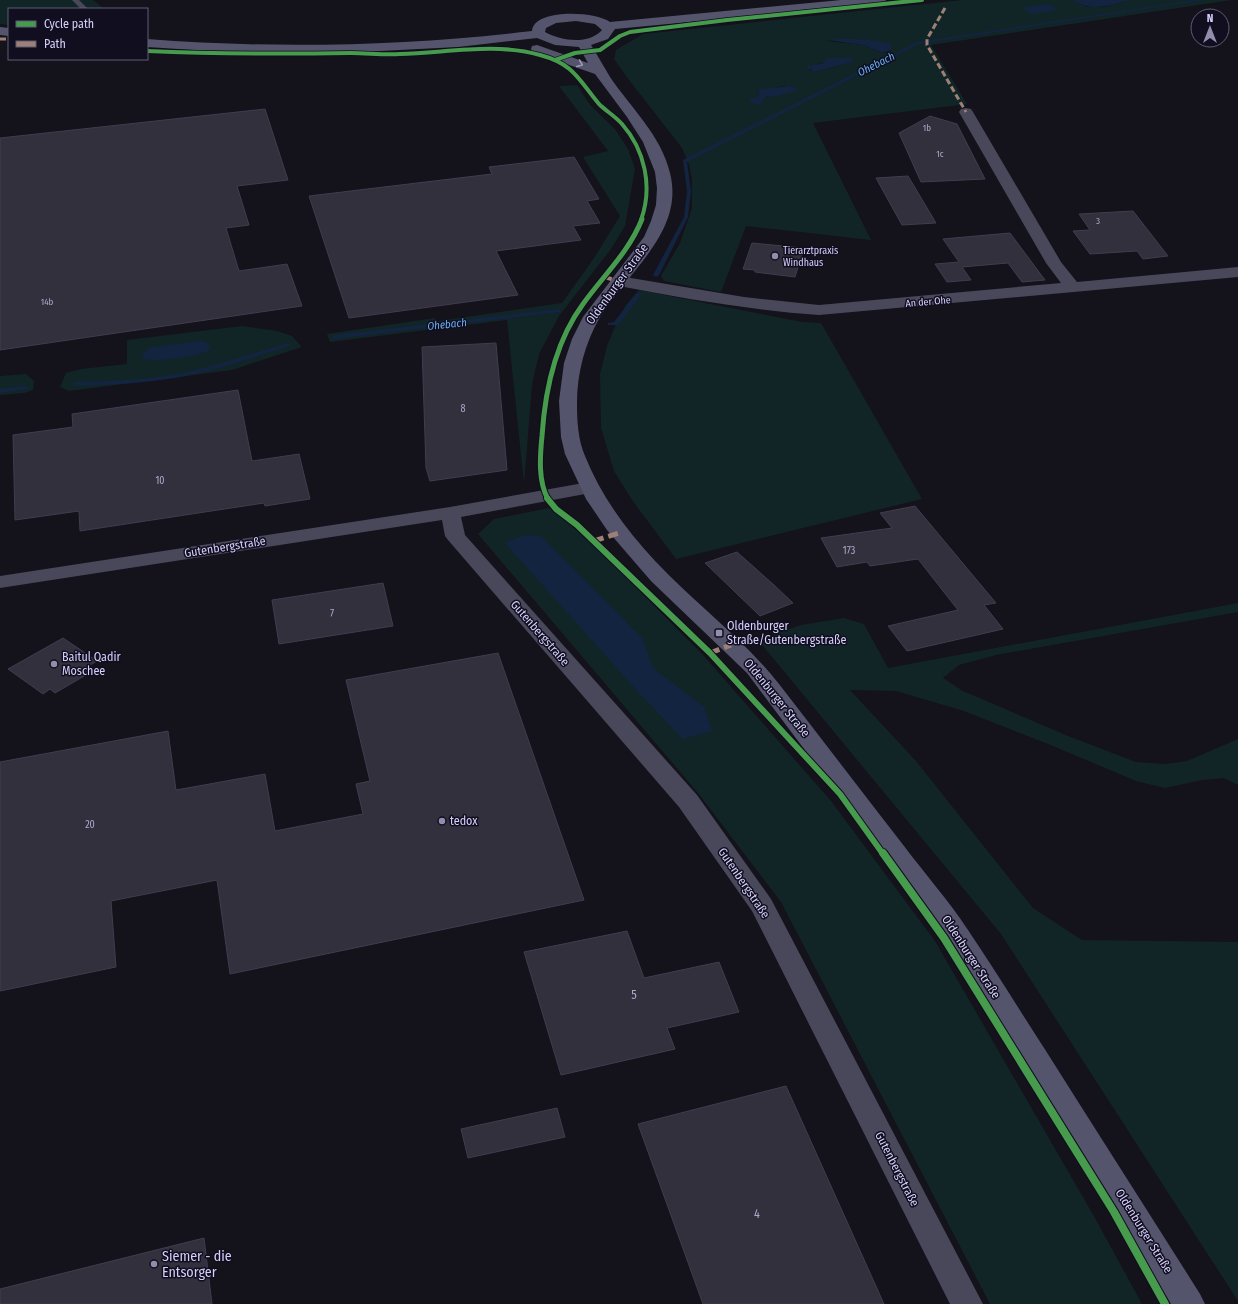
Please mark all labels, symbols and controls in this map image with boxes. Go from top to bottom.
legend [8,8,148,60]
north arrow [1190,8,1230,48]
text: N [1207,12,1213,25]
text: Cycle path [44,17,94,31]
text: Path [44,37,66,51]
water label: Ohebach [856,50,897,79]
one-way arrow [575,59,583,67]
house number: 1b [923,123,931,133]
house number: 1c [936,149,944,159]
house number: 3 [1096,216,1100,226]
street label: Oldenburger Straße [583,241,651,327]
place label: Tierarztpraxis Windhaus [783,245,838,269]
marker: Tierarztpraxis Windhaus [770,251,780,261]
street label: An der Ohe [905,294,951,310]
house number: 14b [41,297,54,307]
water label: Ohebach [427,316,468,333]
house number: 8 [461,403,466,415]
house number: 10 [155,475,165,487]
street label: Gutenbergstraße [183,534,267,560]
house number: 173 [843,545,856,557]
street label: Gutenbergstraße [508,597,572,669]
house number: 7 [330,608,334,620]
place label: Oldenburger Straße/Gutenbergstraße [727,619,846,647]
marker: Oldenburger Straße/Gutenbergstraße [714,628,724,638]
place label: Baitul Qadir Moschee [62,650,121,678]
street label: Oldenburger Straße [741,656,813,740]
marker: Baitul Qadir Moschee [49,659,59,669]
place label: tedox [450,814,478,828]
marker: tedox [437,816,447,826]
house number: 20 [85,819,95,831]
street label: Gutenbergstraße [715,845,773,921]
street label: Oldenburger Straße [939,913,1003,1001]
house number: 5 [631,988,637,1002]
street label: Gutenbergstraße [872,1129,922,1209]
street label: Oldenburger Straße [1113,1186,1175,1276]
house number: 4 [754,1207,760,1221]
place label: Siemer - die Entsorger [162,1248,232,1281]
marker: Siemer - die Entsorger [149,1259,159,1269]

